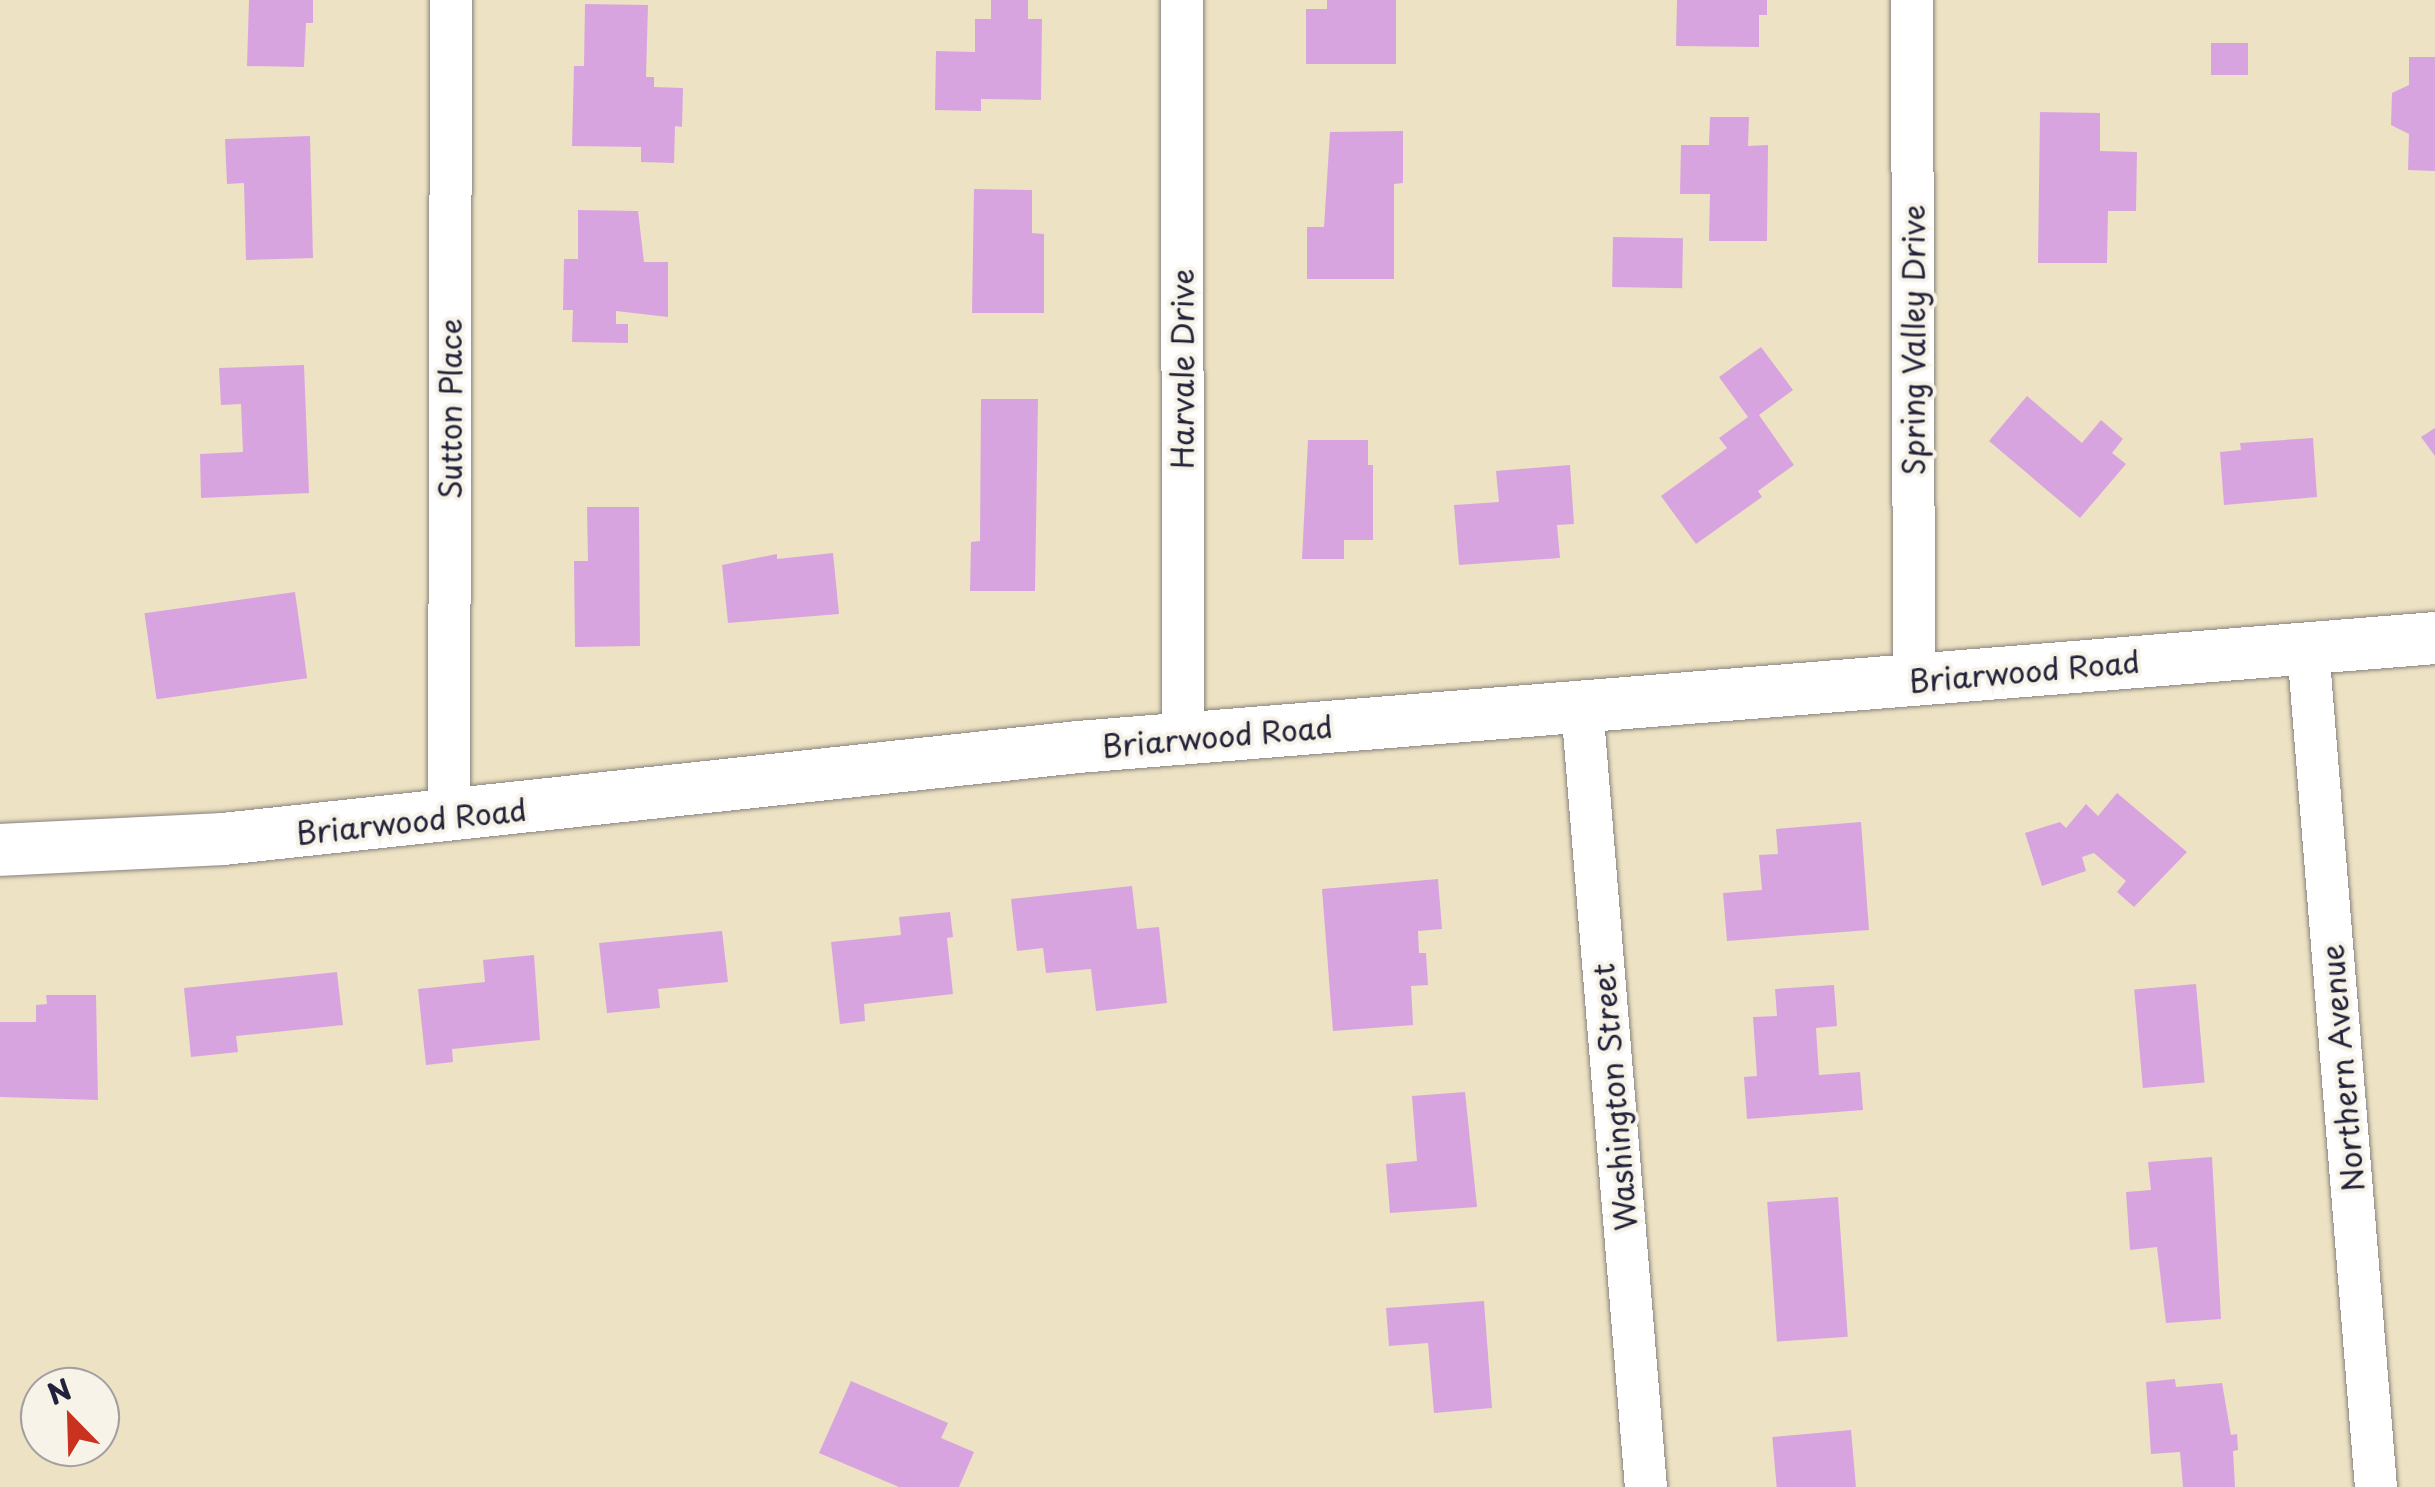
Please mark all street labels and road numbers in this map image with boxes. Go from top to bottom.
street label: Spring Valley Drive [1895,202,1931,478]
street label: Harvale Drive [1164,268,1200,470]
street label: Sutton Place [432,319,468,499]
street label: Briarwood Road [1906,643,2142,699]
street label: Briarwood Road [1099,708,1335,764]
street label: Briarwood Road [293,791,529,851]
street label: Northern Avenue [2313,944,2371,1192]
street label: Washington Street [1584,962,1644,1232]

